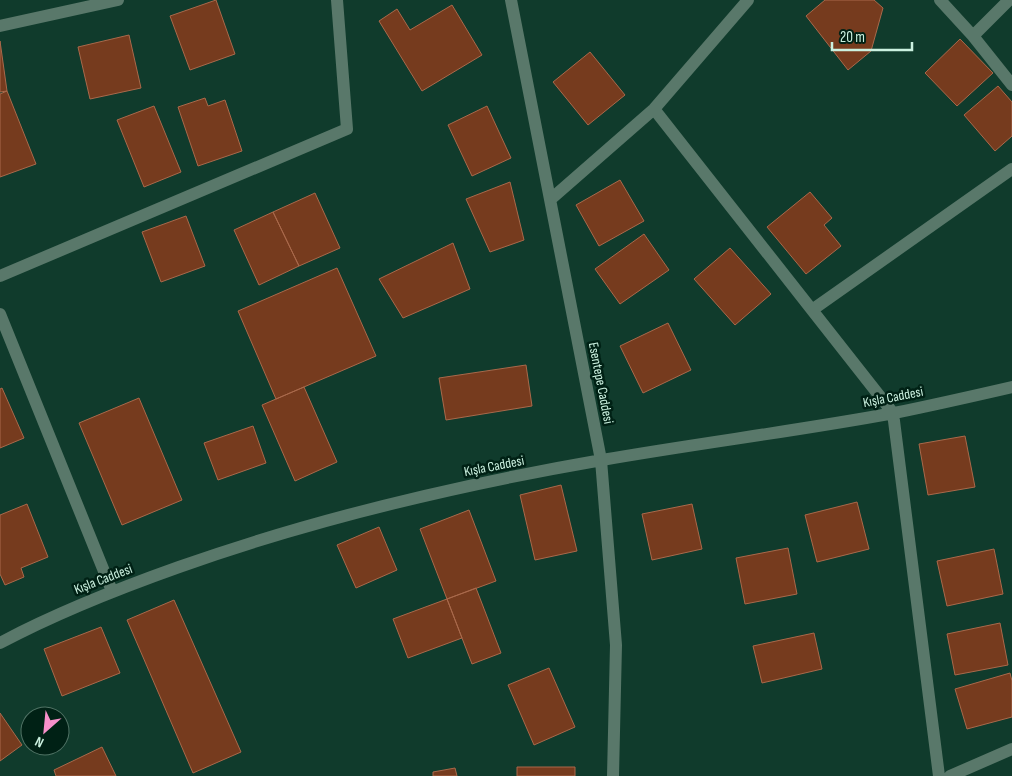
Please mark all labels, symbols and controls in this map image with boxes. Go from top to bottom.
scale bar [832,20,912,52]
text: 20 m [840,28,865,47]
street label: Esentepe Caddesi [585,341,617,425]
street label: Kışla Caddesi [861,383,925,411]
street label: Kışla Caddesi [462,452,526,480]
street label: Kışla Caddesi [71,560,135,598]
north arrow [20,706,70,756]
text: N [32,733,47,751]

